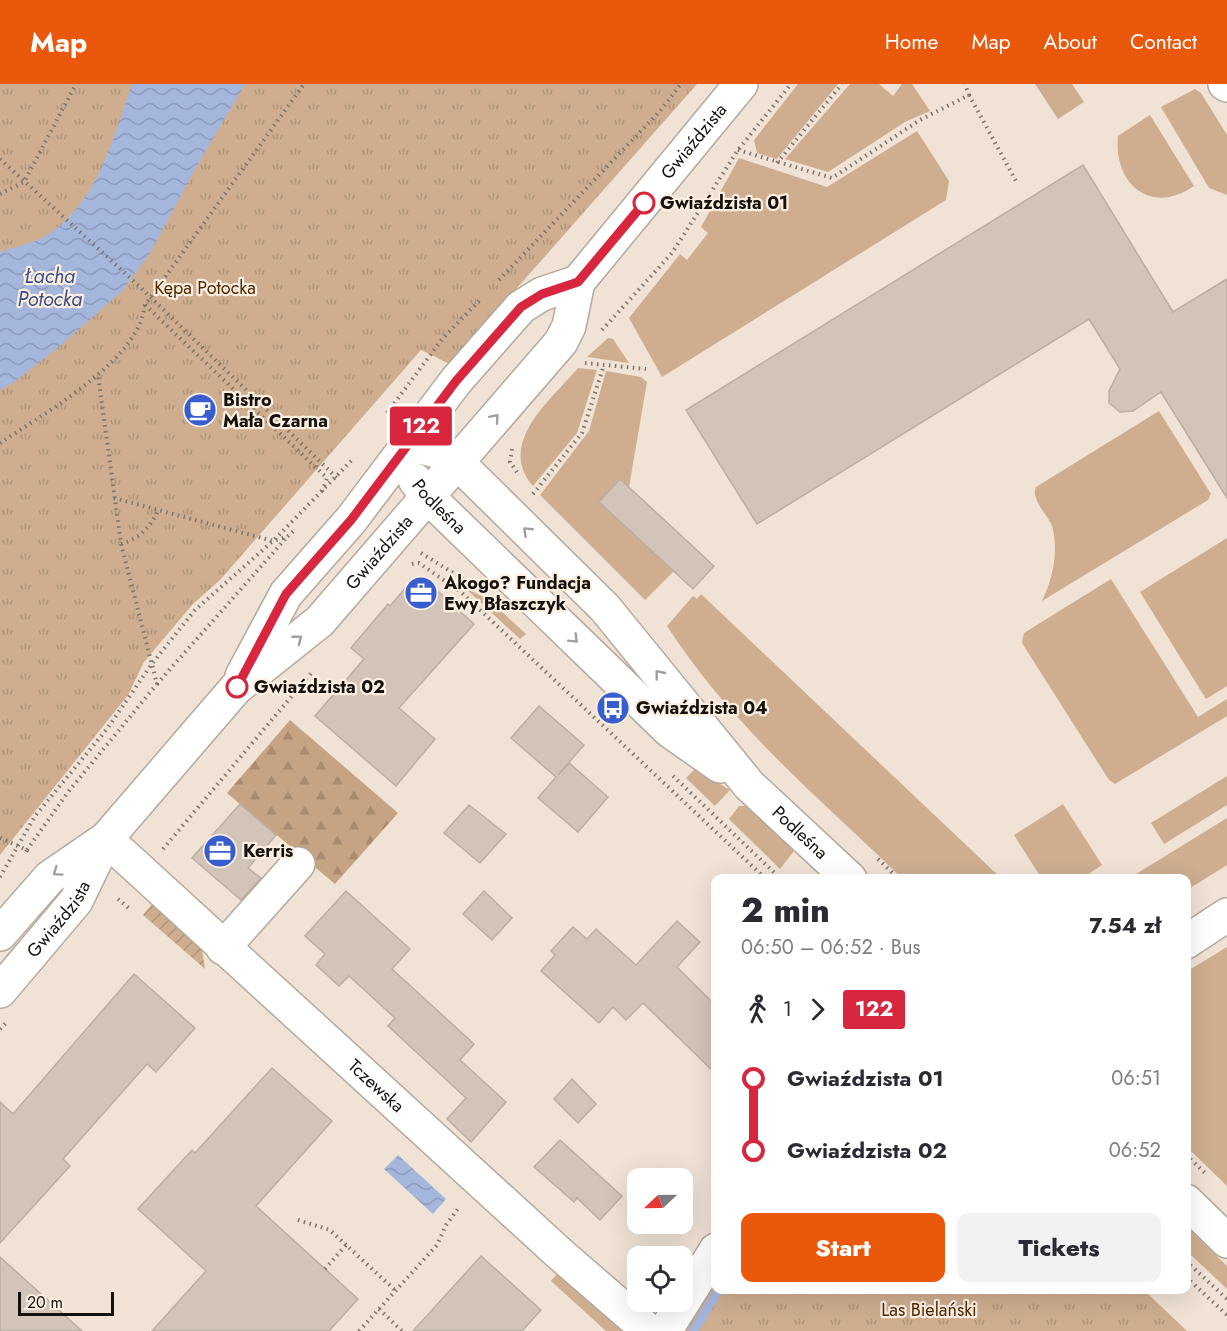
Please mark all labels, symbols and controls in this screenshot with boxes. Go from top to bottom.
text: Map [30,22,87,63]
text: Home [885,27,938,57]
text: Map [971,27,1011,57]
text: About [1044,27,1097,57]
text: Contact [1130,27,1197,57]
street label: Gwiaździsta [655,98,733,185]
place label: Gwiaździsta 01 [660,190,788,216]
marker: Gwiaździsta 01 [633,192,655,214]
water label: Łacha Potocka [18,262,82,314]
park label: Kępa Potocka [154,275,256,301]
place label: Bistro Mała Czarna [223,387,328,434]
cafe icon: Bistro Mała Czarna [182,392,218,428]
line badge: 122 [386,406,456,446]
text: 122 [402,411,440,441]
one-way arrow [488,414,499,425]
street label: Podleśna [406,474,472,540]
street label: Gwiaździsta [339,509,419,596]
one-way arrow [524,528,535,539]
place label: Akogo? Fundacja Ewy Błaszczyk [443,570,591,617]
office icon: Akogo? Fundacja Ewy Błaszczyk [403,575,439,611]
one-way arrow [568,632,578,643]
one-way arrow [291,635,302,646]
one-way arrow [656,670,667,681]
place label: Gwiaździsta 02 [254,674,385,700]
marker: Gwiaździsta 02 [226,676,248,698]
bus stop icon: Gwiaździsta 04 [595,690,631,726]
place label: Gwiaździsta 04 [636,695,768,721]
street label: Podleśna [766,800,834,865]
office icon: Kerris [202,833,238,869]
place label: Kerris [243,838,293,864]
one-way arrow [53,865,64,876]
street label: Gwiaździsta [21,876,97,963]
text: 2 min [741,887,830,934]
text: 7.54 zł [1089,909,1161,941]
text: 06:50 – 06:52 · Bus [741,933,921,962]
icon: walk [741,993,774,1026]
icon: forward [801,993,834,1026]
text: 122 [855,994,893,1024]
text: 1 [783,995,792,1024]
street label: Tczewska [342,1053,410,1119]
text: Gwiaździsta 01 [787,1062,944,1094]
text: 06:51 [1111,1064,1161,1093]
text: Gwiaździsta 02 [787,1134,947,1166]
text: 06:52 [1109,1136,1161,1165]
north arrow [627,1168,693,1234]
map controls [627,1168,693,1312]
button: Start [741,1213,945,1282]
button: Tickets [957,1213,1161,1282]
button: locate [627,1246,693,1312]
scale bar [18,1289,114,1316]
text: 20 m [27,1291,63,1314]
park label: Las Bielański [881,1297,977,1323]

